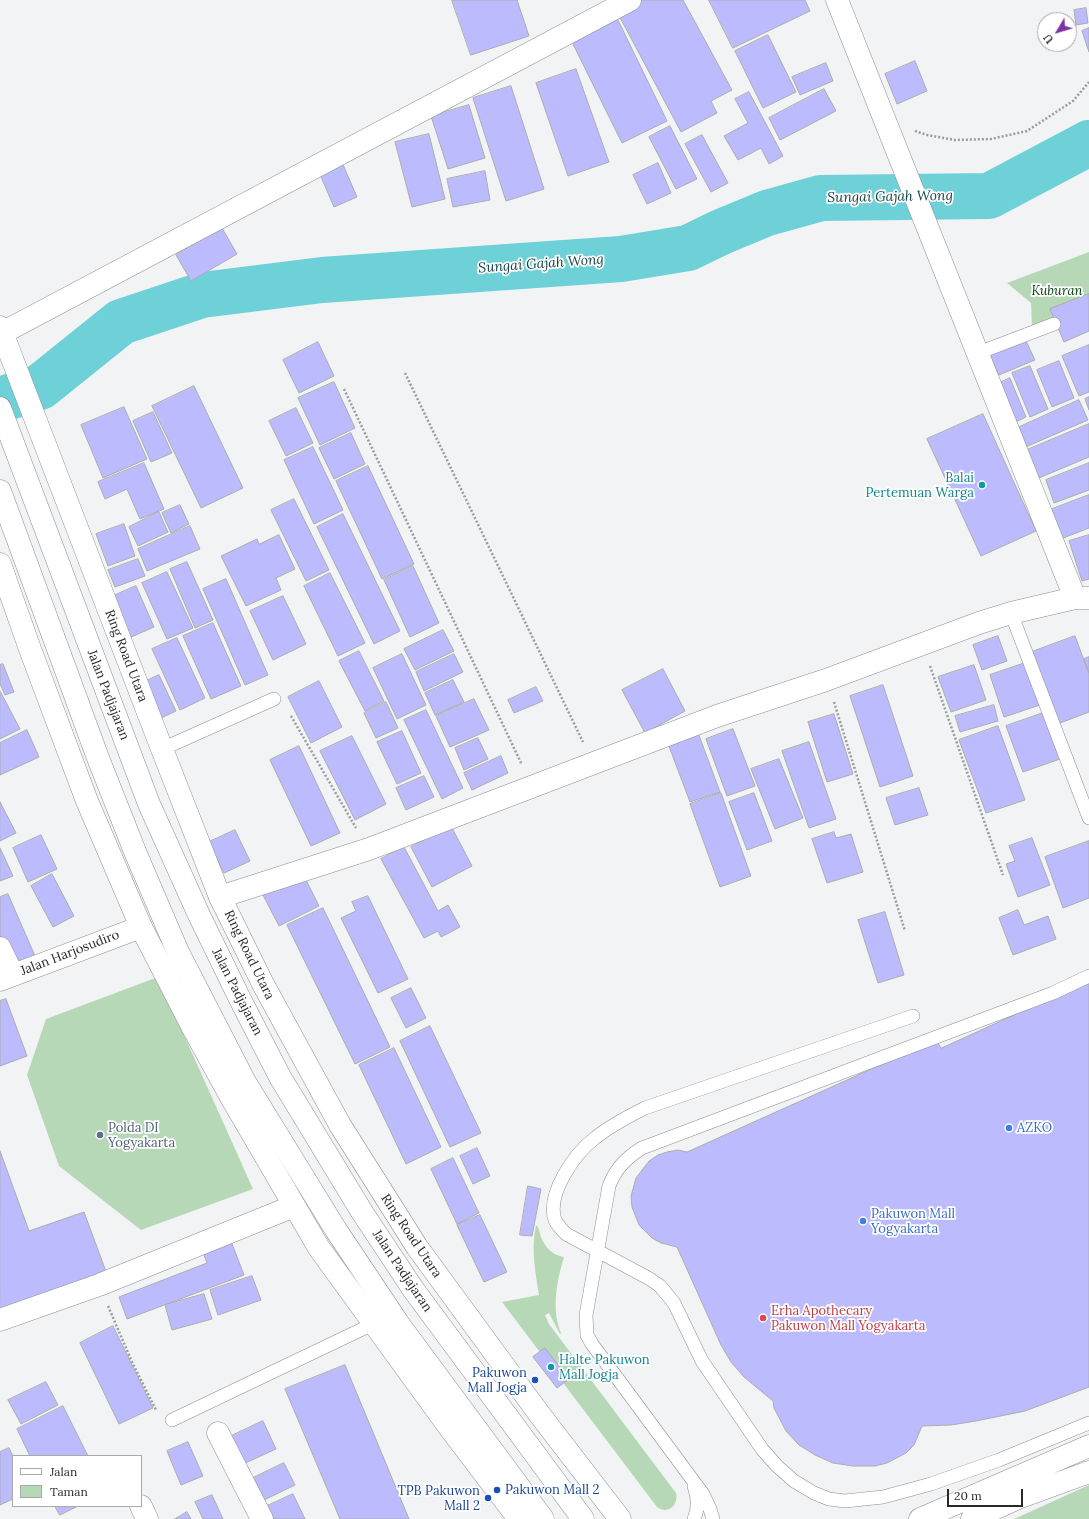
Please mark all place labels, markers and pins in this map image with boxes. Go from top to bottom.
place label: Balai Pertemuan Warga [865,470,974,501]
marker: Balai Pertemuan Warga [977,480,987,490]
place label: Polda DI Yogyakarta [108,1120,175,1151]
place label: AZKO [1017,1120,1052,1136]
marker: AZKO [1004,1123,1014,1133]
marker: Polda DI Yogyakarta [95,1130,105,1140]
place label: Pakuwon Mall Yogyakarta [871,1206,955,1237]
marker: Pakuwon Mall Yogyakarta [858,1216,868,1226]
place label: Erha Apothecary Pakuwon Mall Yogyakarta [771,1303,926,1334]
marker: Erha Apothecary Pakuwon Mall Yogyakarta [758,1313,768,1323]
place label: Halte Pakuwon Mall Jogja [559,1352,650,1383]
marker: Halte Pakuwon Mall Jogja [546,1362,556,1372]
place label: Pakuwon Mall Jogja [467,1365,527,1396]
marker: Pakuwon Mall Jogja [530,1375,540,1385]
place label: Pakuwon Mall 2 [505,1482,599,1498]
place label: TPB Pakuwon Mall 2 [397,1483,480,1514]
marker: Pakuwon Mall 2 [492,1485,502,1495]
marker: TPB Pakuwon Mall 2 [483,1493,493,1503]

